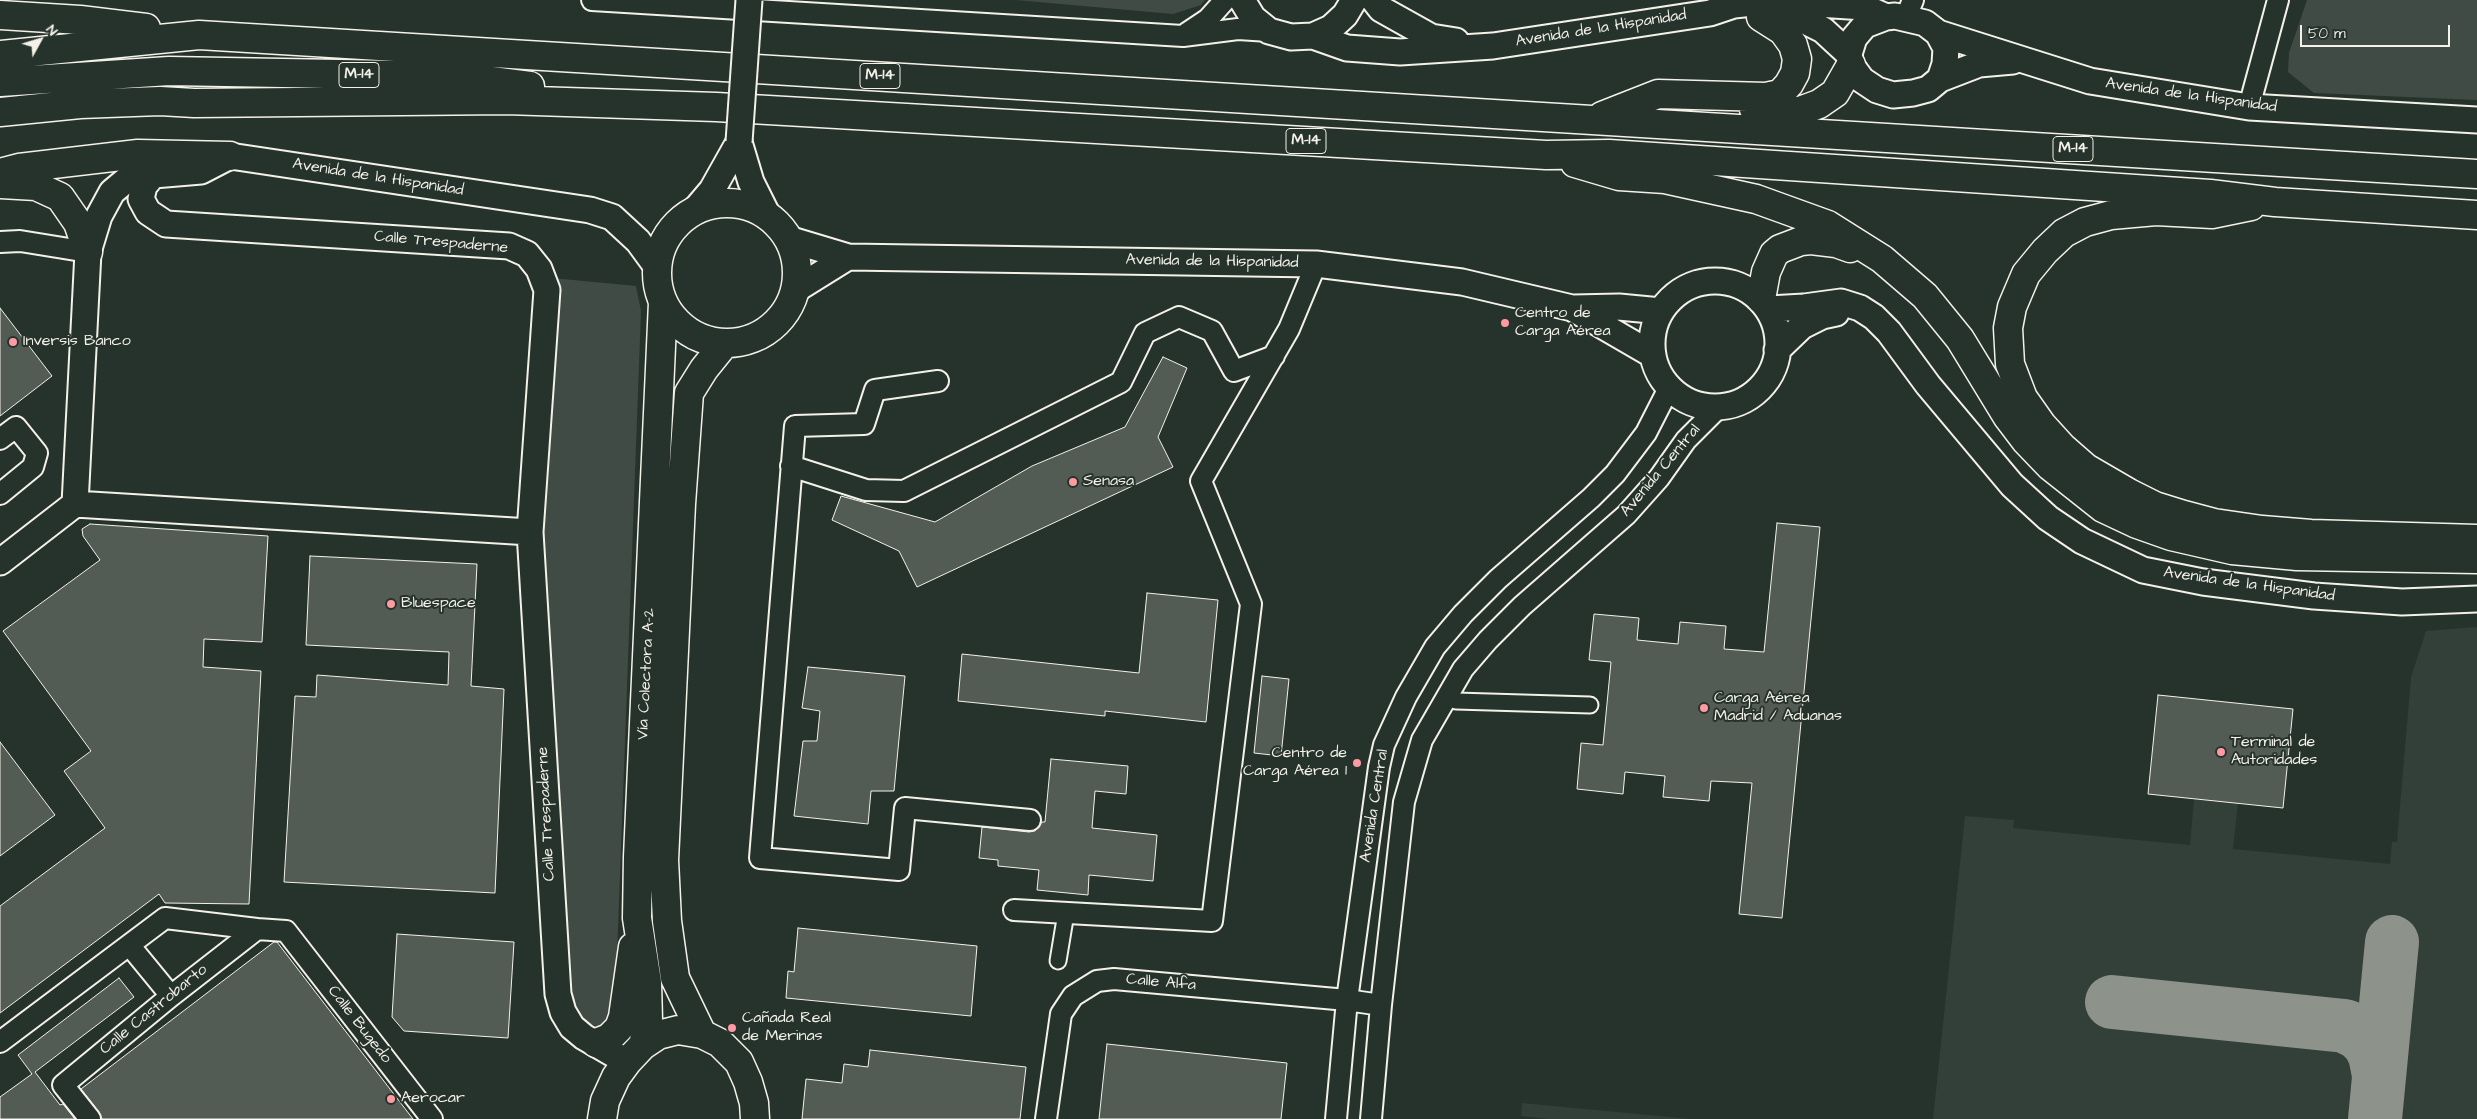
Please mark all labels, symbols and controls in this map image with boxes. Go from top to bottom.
street label: Avenida de la Hispanidad [1514,6,1688,52]
north arrow [15,15,65,65]
scale bar [2302,15,2452,47]
text: N [41,21,62,40]
text: 50 m [2308,23,2346,44]
road number: M-14 [339,62,379,88]
road number: M-14 [860,64,900,88]
street label: Avenida de la Hispanidad [2104,74,2278,118]
road number: M-14 [1286,128,1326,154]
road number: M-14 [2053,136,2093,162]
street label: Avenida de la Hispanidad [291,155,465,201]
street label: Calle Trespaderne [373,228,509,258]
street label: Avenida de la Hispanidad [1125,251,1299,273]
place label: Centro de Carga Aérea [1515,304,1611,342]
marker: Centro de Carga Aérea [1499,317,1511,329]
place label: Inversis Banco [23,332,131,352]
marker: Inversis Banco [7,336,19,348]
street label: Avenida Central [1617,421,1705,521]
place label: Senasa [1083,472,1134,492]
marker: Senasa [1067,476,1079,488]
street label: Avenida de la Hispanidad [2162,563,2336,607]
place label: Bluespace [401,594,476,614]
marker: Bluespace [385,598,397,610]
street label: Vía Colectora A-2 [634,608,660,740]
place label: Carga Aérea Madrid / Aduanas [1714,689,1842,727]
marker: Carga Aérea Madrid / Aduanas [1698,702,1710,714]
place label: Terminal de Autoridades [2231,733,2317,771]
place label: Centro de Carga Aérea 1 [1243,744,1347,782]
street label: Calle Trespaderne [534,746,560,882]
marker: Terminal de Autoridades [2215,746,2227,758]
street label: Avenida Central [1357,748,1393,864]
marker: Centro de Carga Aérea 1 [1351,757,1363,769]
street label: Calle Castrobarto [96,961,212,1059]
street label: Calle Alfa [1125,970,1197,996]
street label: Calle Bugedo [323,982,395,1068]
place label: Cañada Real de Merinas [742,1009,831,1047]
marker: Cañada Real de Merinas [726,1022,738,1034]
place label: Aerocar [401,1089,465,1109]
marker: Aerocar [385,1093,397,1105]

